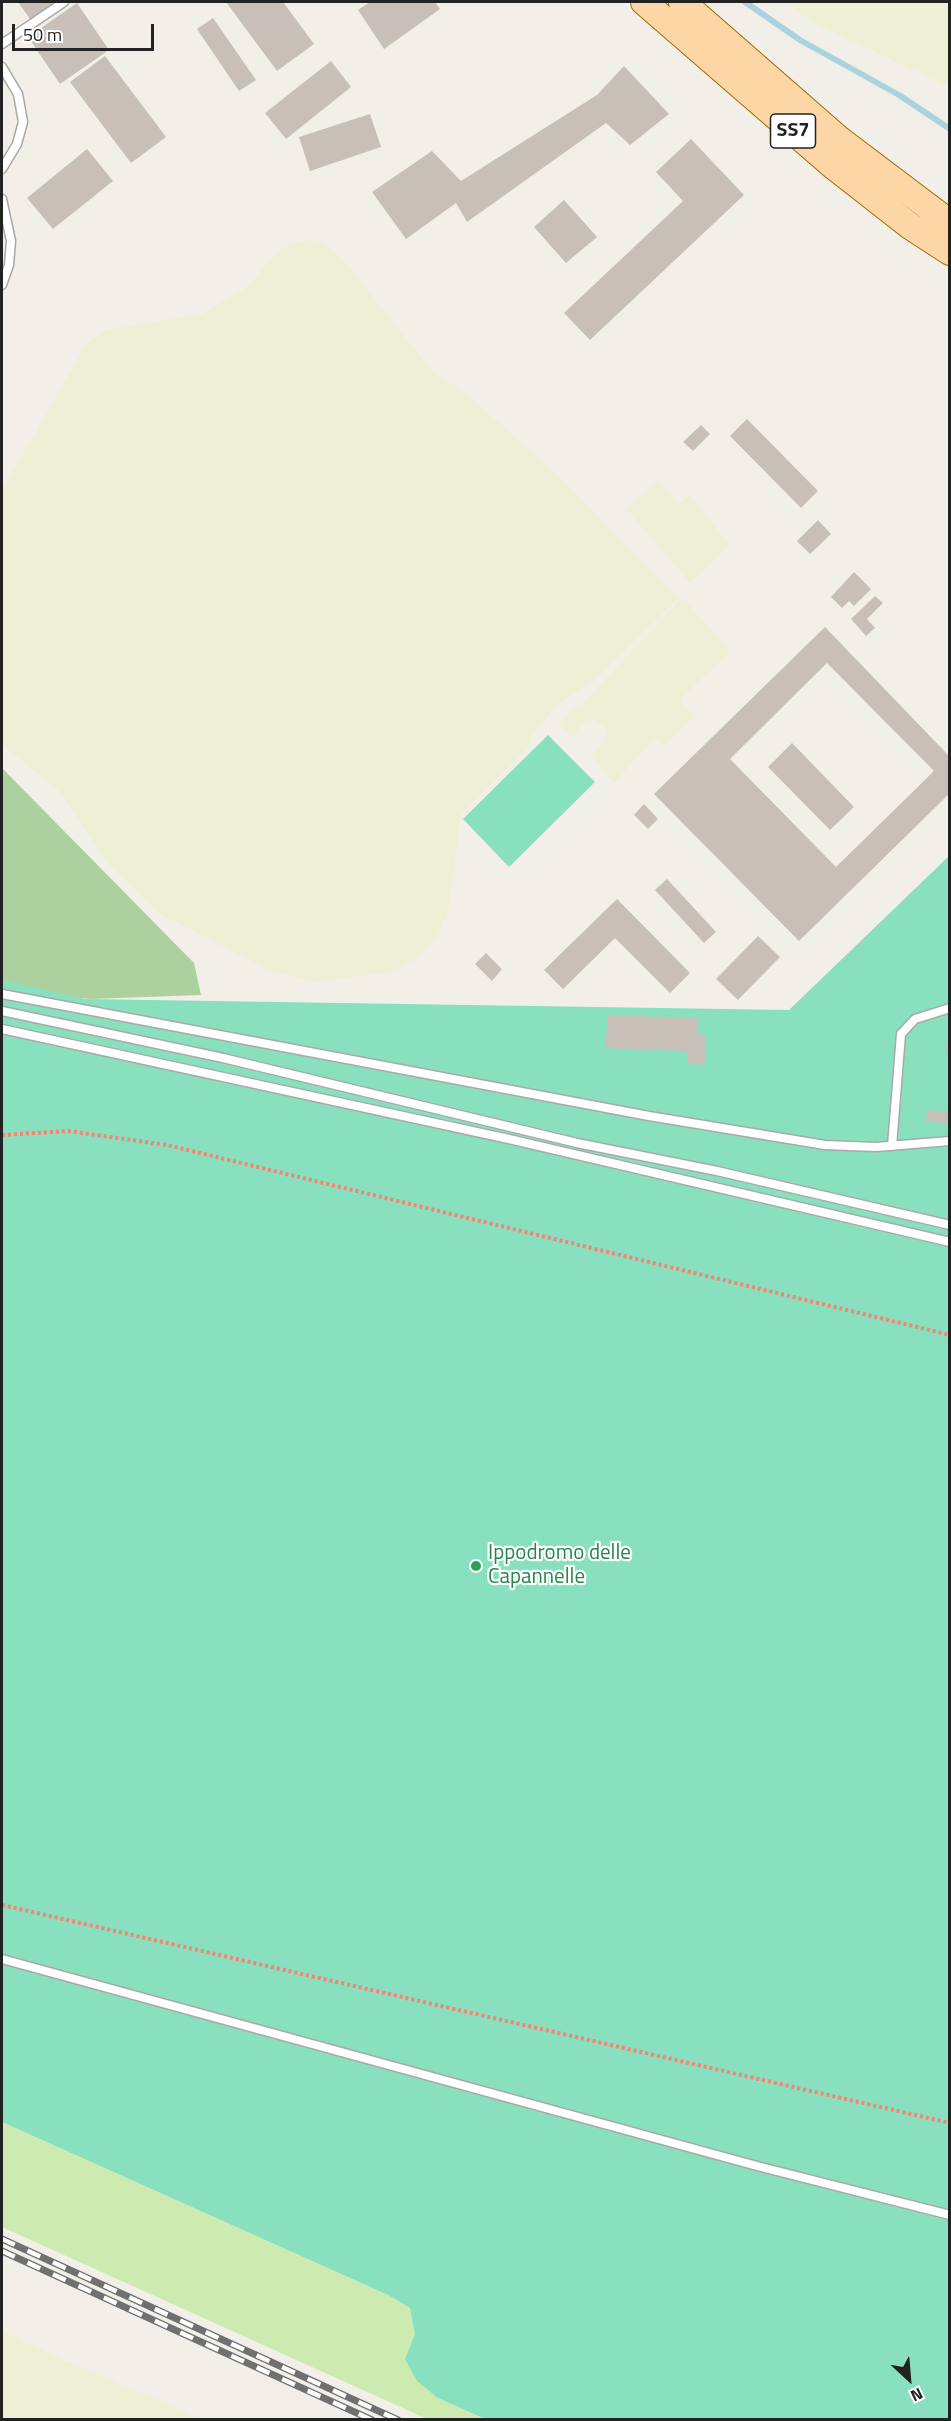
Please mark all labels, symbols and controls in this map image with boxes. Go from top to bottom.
scale bar [15,12,158,50]
text: 50 m [23,21,62,48]
road number: SS7 [770,114,816,148]
place label: Ippodromo delle Capannelle [488,1541,631,1591]
marker: Ippodromo delle Capannelle [469,1559,483,1573]
north arrow [879,2349,939,2409]
text: N [907,2382,927,2408]

